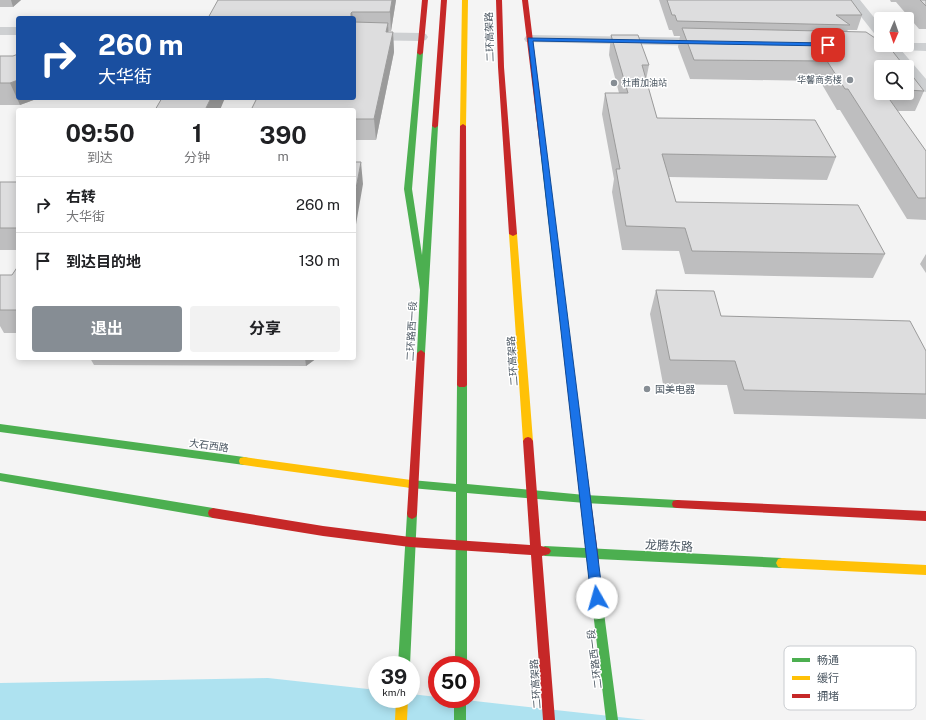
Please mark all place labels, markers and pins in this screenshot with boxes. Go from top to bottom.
pin [811,28,845,62]
place label: 华馨商务楼 [797,74,842,85]
marker: 华馨商务楼 [845,75,855,85]
place label: 杜甫加油站 [622,77,667,88]
marker: 杜甫加油站 [609,78,619,88]
place label: 国美电器 [655,383,695,395]
marker: 国美电器 [642,384,652,394]

